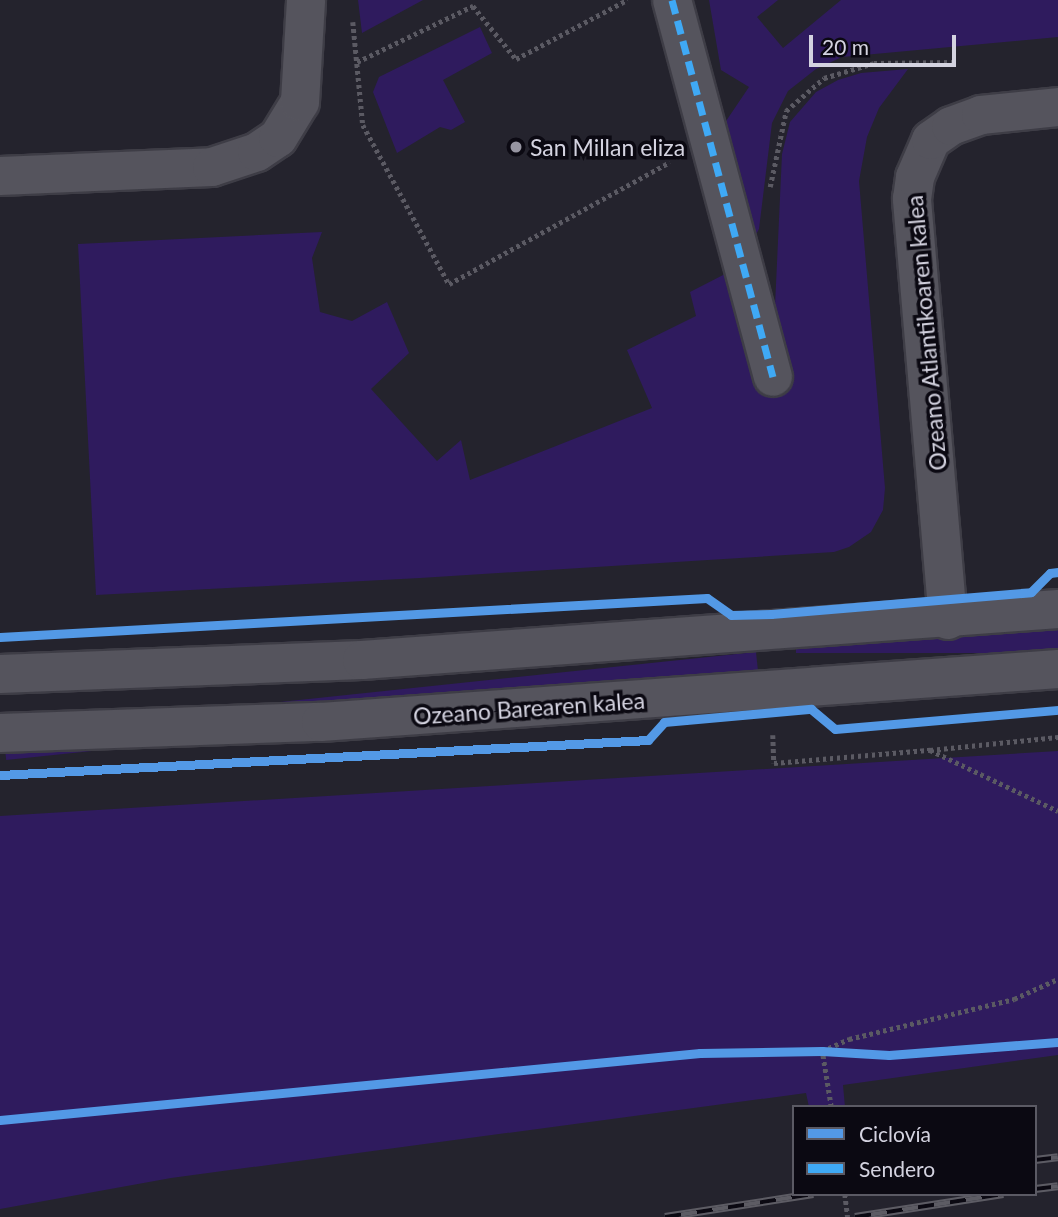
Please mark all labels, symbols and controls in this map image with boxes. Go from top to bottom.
scale bar [813,21,960,65]
text: 20 m [822,34,869,59]
place label: San Millan eliza [530,133,685,161]
marker: San Millan eliza [508,139,524,155]
street label: Ozeano Atlantikoaren kalea [900,194,952,472]
street label: Ozeano Barearen kalea [412,686,646,730]
legend [792,1105,1037,1196]
text: Ciclovía [859,1121,931,1146]
text: Sendero [859,1156,935,1181]

